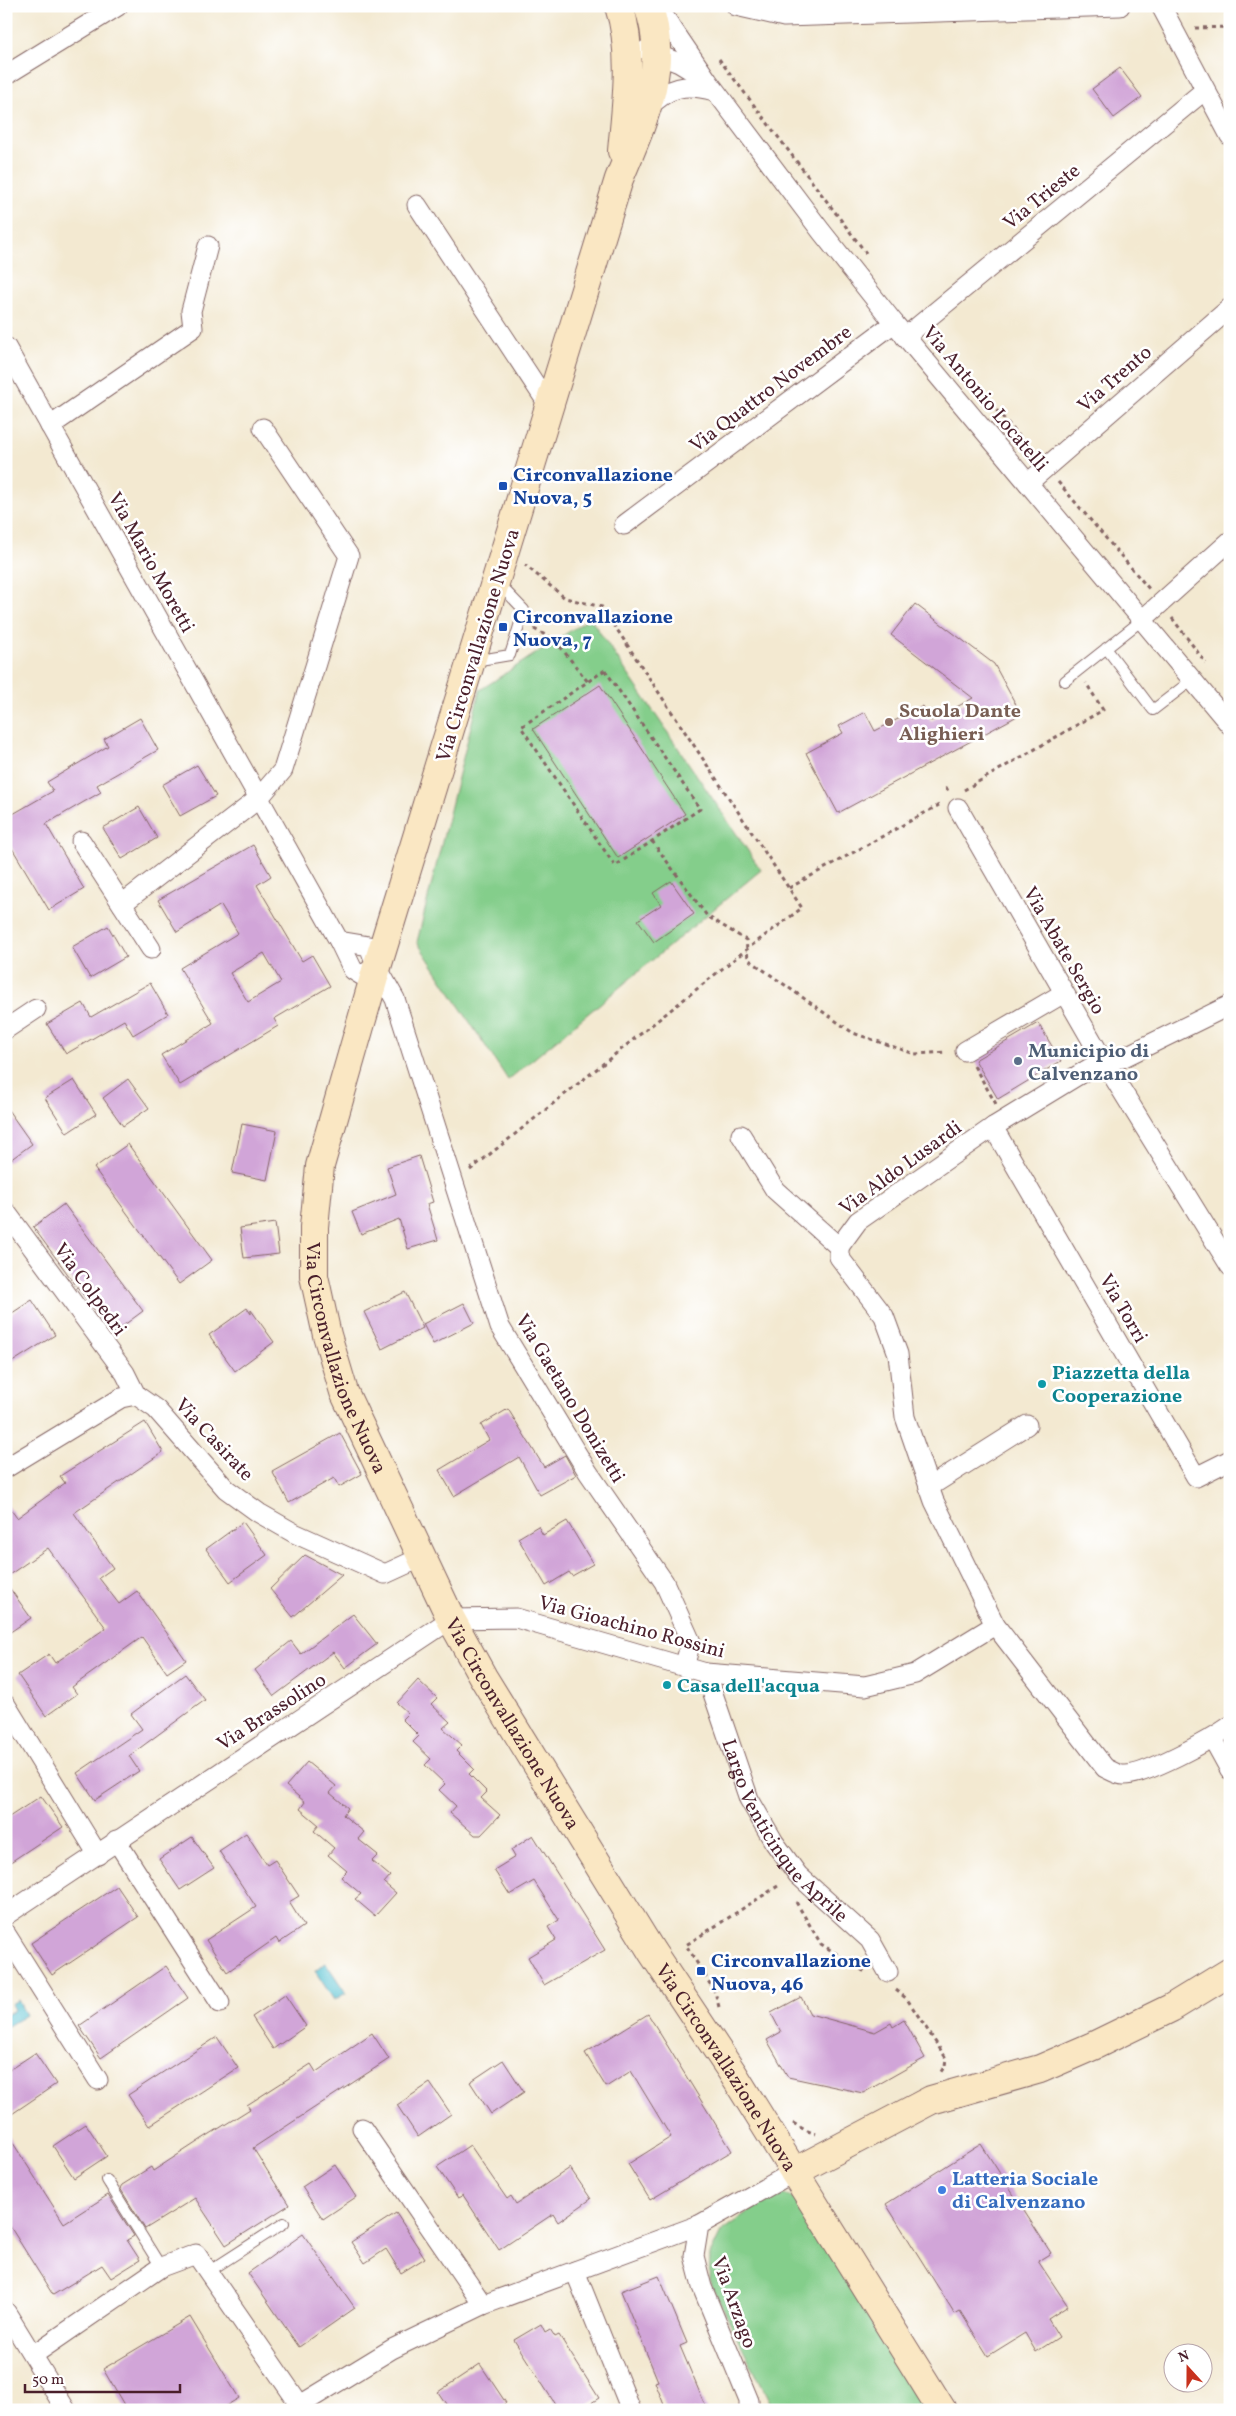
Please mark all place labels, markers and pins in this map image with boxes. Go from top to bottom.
place label: Circonvallazione Nuova, 5 [513,462,673,513]
marker: Circonvallazione Nuova, 5 [497,480,509,492]
place label: Circonvallazione Nuova, 7 [513,604,673,655]
marker: Circonvallazione Nuova, 7 [497,621,509,633]
place label: Scuola Dante Alighieri [899,698,1021,749]
marker: Scuola Dante Alighieri [883,716,895,728]
place label: Municipio di Calvenzano [1028,1038,1149,1089]
marker: Municipio di Calvenzano [1012,1055,1024,1067]
place label: Piazzetta della Cooperazione [1052,1360,1190,1411]
marker: Piazzetta della Cooperazione [1036,1378,1048,1390]
place label: Casa dell'acqua [677,1673,820,1701]
marker: Casa dell'acqua [661,1679,673,1691]
place label: Circonvallazione Nuova, 46 [711,1948,871,1999]
marker: Circonvallazione Nuova, 46 [695,1965,707,1977]
place label: Latteria Sociale di Calvenzano [952,2166,1098,2217]
marker: Latteria Sociale di Calvenzano [936,2184,948,2196]

